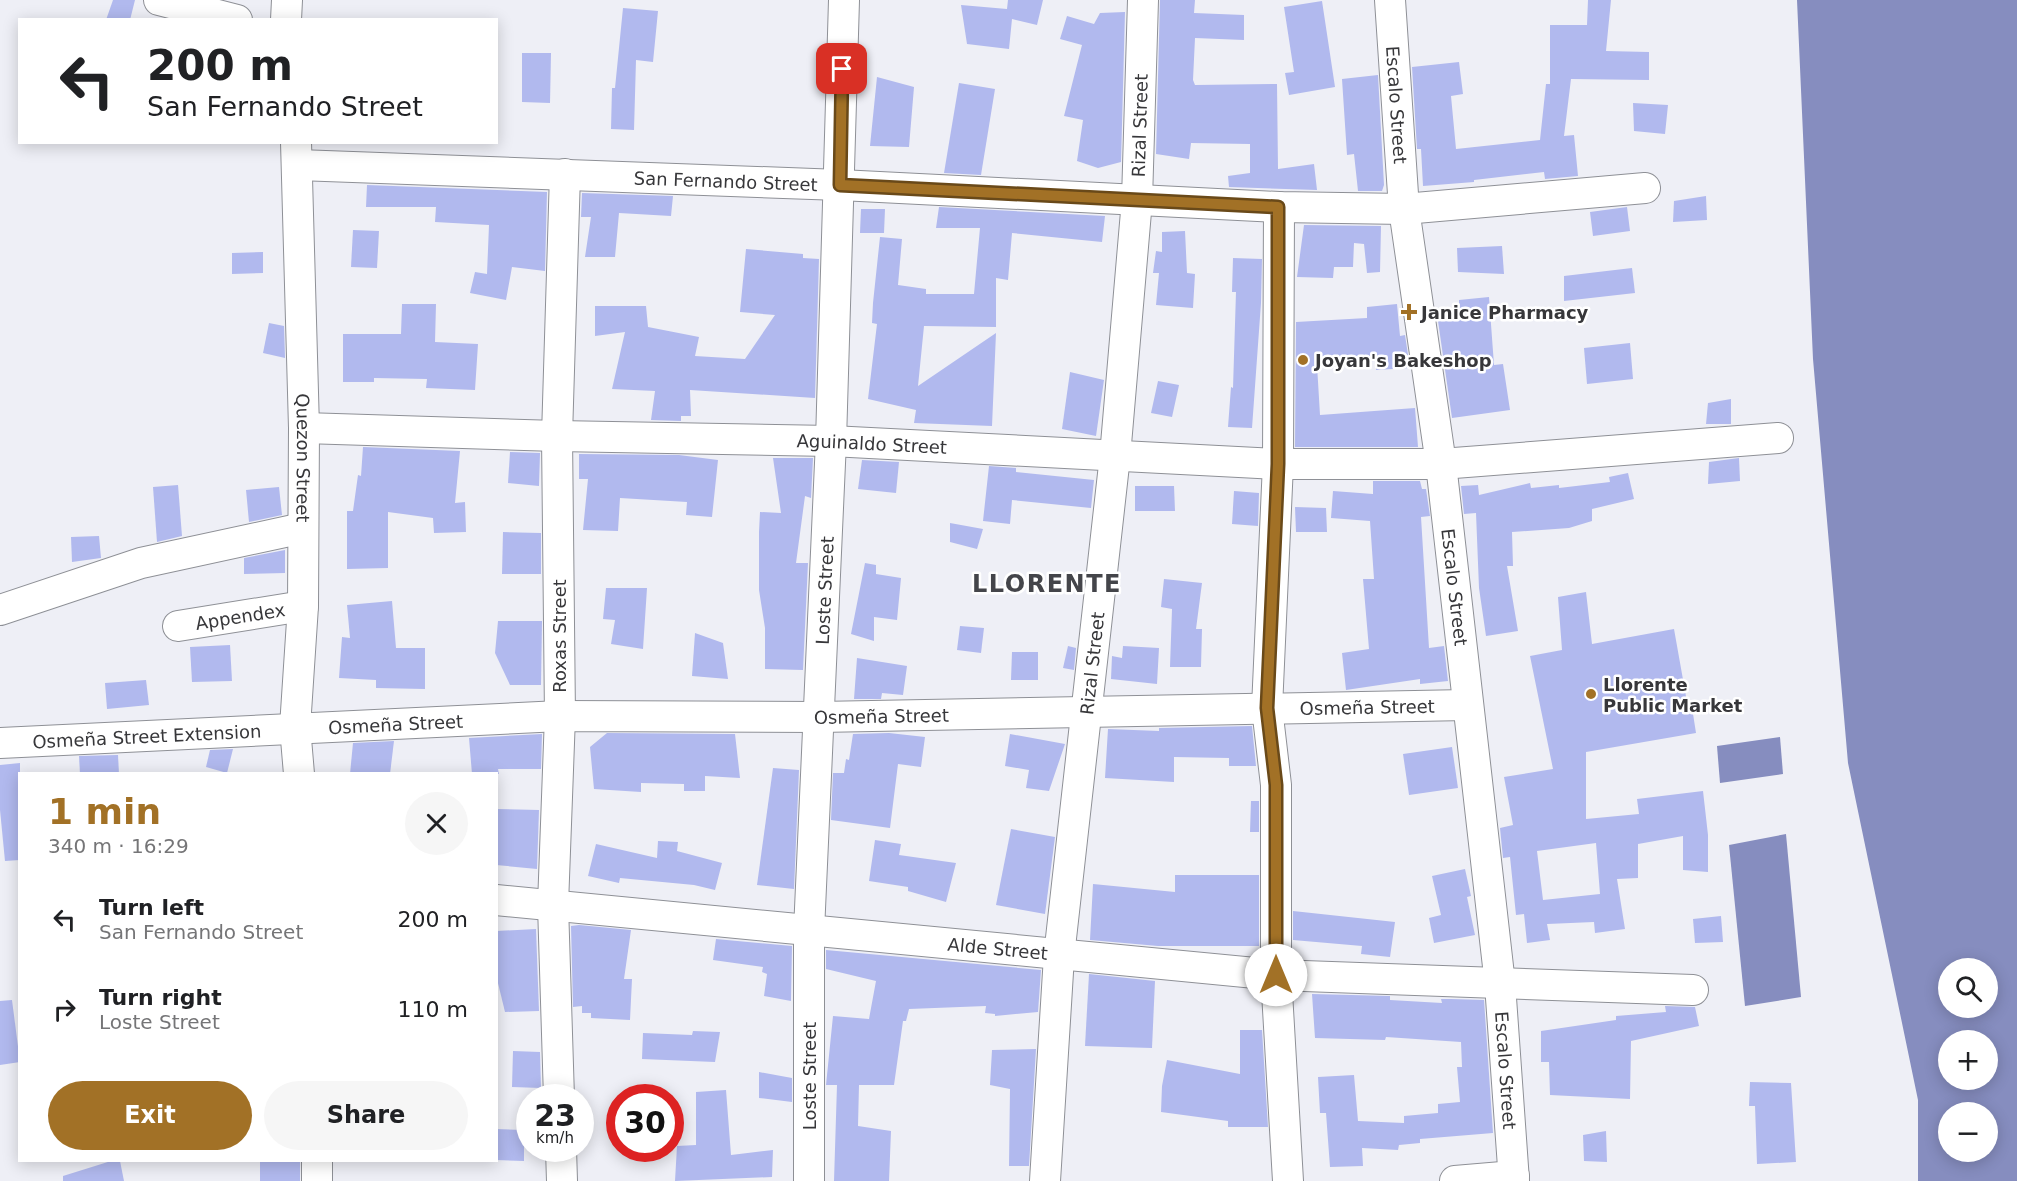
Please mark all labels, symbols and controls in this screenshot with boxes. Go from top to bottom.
text: 200 m [147,41,293,90]
icon: left [48,42,126,120]
pin [816,43,867,94]
street label: Escalo Street [1383,45,1411,164]
icon: arrive [825,52,858,85]
street label: Rizal Street [1127,73,1151,178]
text: San Fernando Street [147,91,423,122]
street label: San Fernando Street [633,167,818,195]
place label: Janice Pharmacy [1419,302,1589,323]
marker: Janice Pharmacy [1402,305,1416,319]
place label: Joyan's Bakeshop [1313,350,1492,371]
marker: Joyan's Bakeshop [1296,353,1310,367]
street label: Quezon Street [293,393,315,522]
street label: Aguinaldo Street [796,430,948,457]
street label: Escalo Street [1438,527,1472,647]
street label: Loste Street [811,536,837,645]
district label: LLORENTE [972,570,1122,598]
street label: Roxas Street [549,579,570,693]
street label: Appendex [194,598,287,634]
street label: Rizal Street [1076,611,1108,716]
place label: Llorente Public Market [1603,674,1743,716]
marker: Llorente Public Market [1584,687,1598,701]
street label: Osmeña Street [1300,695,1435,719]
street label: Osmeña Street [814,704,949,728]
street label: Osmeña Street [328,710,464,738]
street label: Osmeña Street Extension [32,720,262,752]
text: 1 min [48,791,161,832]
button: close [405,792,468,855]
text: 340 m · 16:29 [48,834,189,858]
text: Turn left [99,895,204,920]
icon: left [48,903,81,936]
text: 200 m [398,907,468,932]
text: San Fernando Street [99,920,303,944]
street label: Alde Street [947,933,1049,963]
position arrow [1244,943,1308,1007]
map controls [1938,958,1998,1162]
button: search [1938,958,1998,1018]
text: Turn right [99,985,222,1010]
icon: right [48,993,81,1026]
text: 110 m [398,997,468,1022]
text: Loste Street [99,1010,220,1034]
street label: Escalo Street [1491,1011,1521,1130]
street label: Loste Street [799,1022,820,1130]
button: + [1938,1030,1998,1090]
button: Exit [48,1081,252,1150]
button: Share [264,1081,468,1150]
speed limit sign: 30 [606,1084,684,1162]
text: 23 [534,1098,576,1133]
button: − [1938,1102,1998,1162]
text: km/h [536,1129,574,1147]

